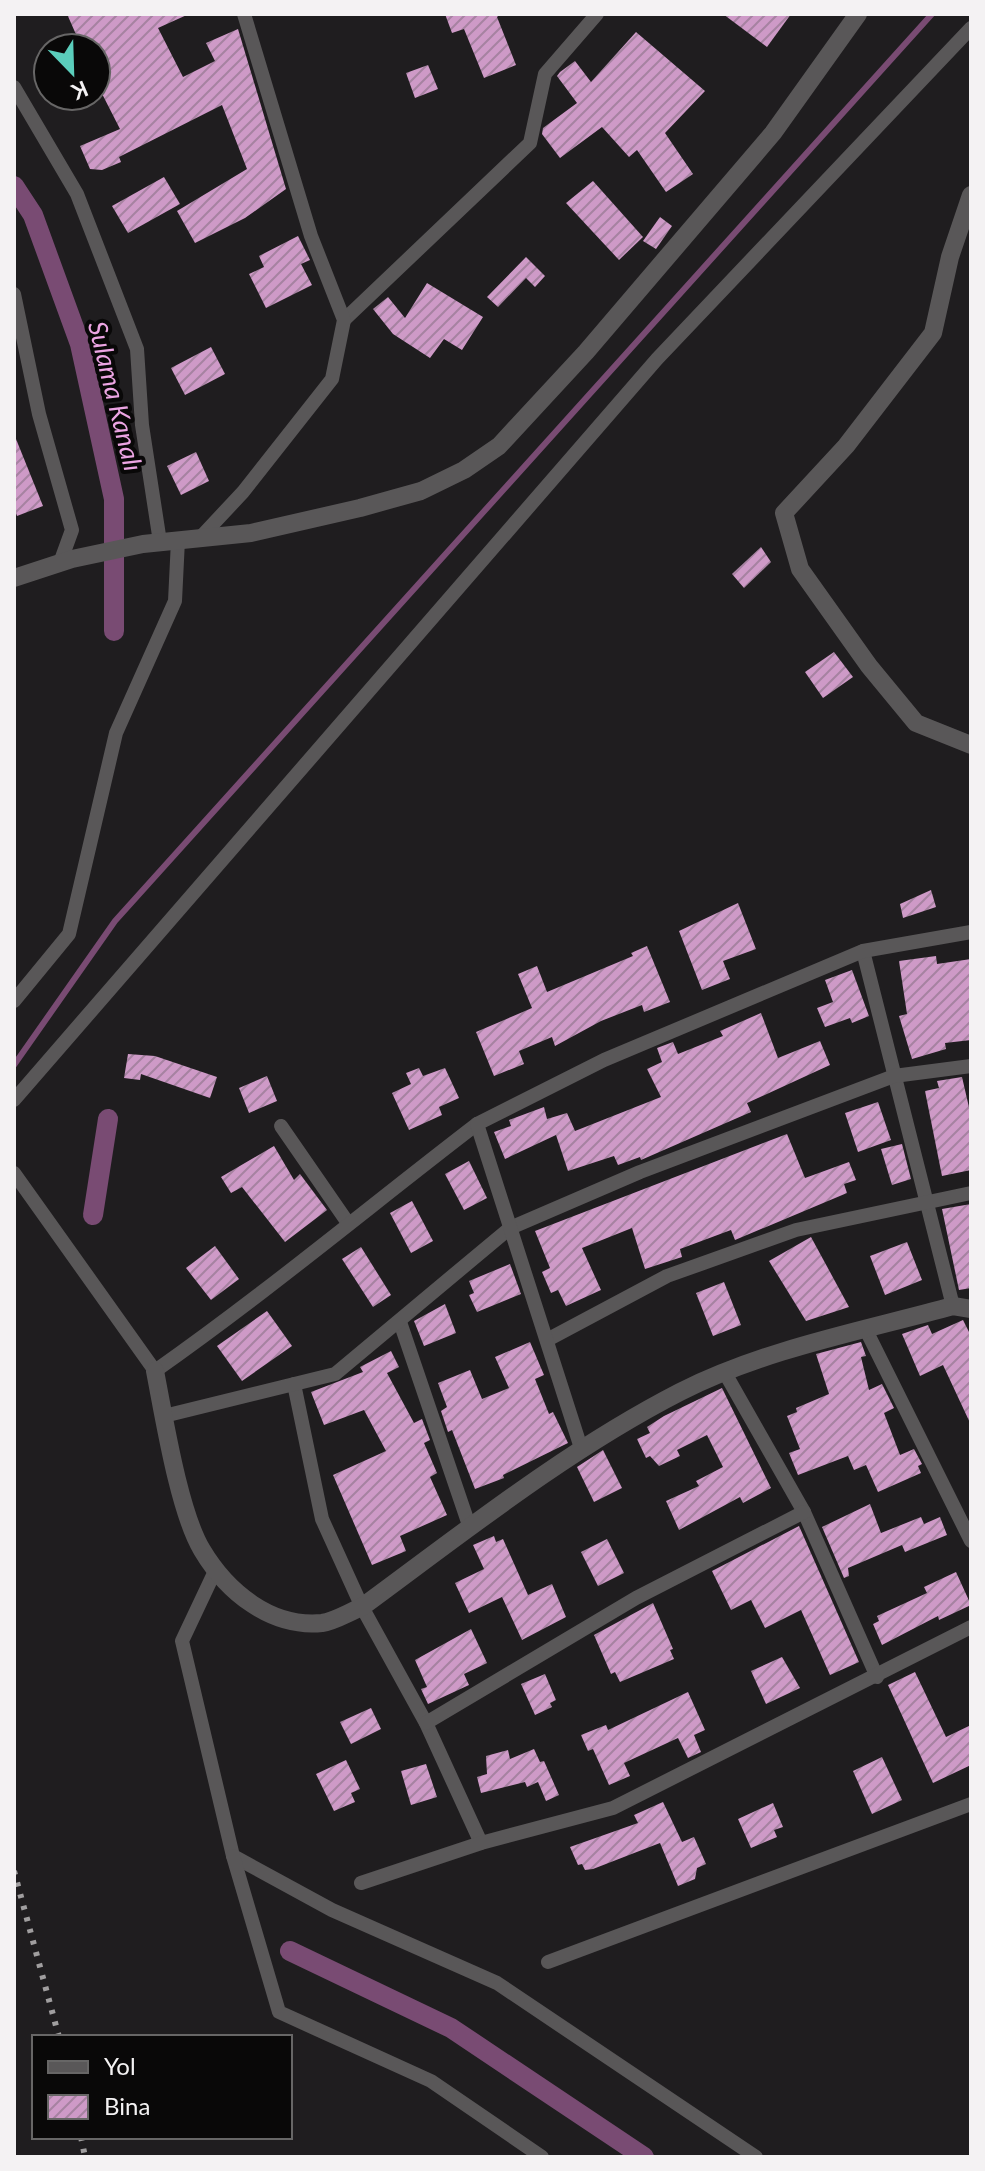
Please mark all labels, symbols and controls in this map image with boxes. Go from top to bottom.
north arrow [32,32,112,112]
text: K [67,75,92,107]
water label: Sulama Kanalı [82,318,150,474]
legend [32,2035,292,2139]
text: Yol [104,2051,136,2080]
text: Bina [104,2091,150,2120]

